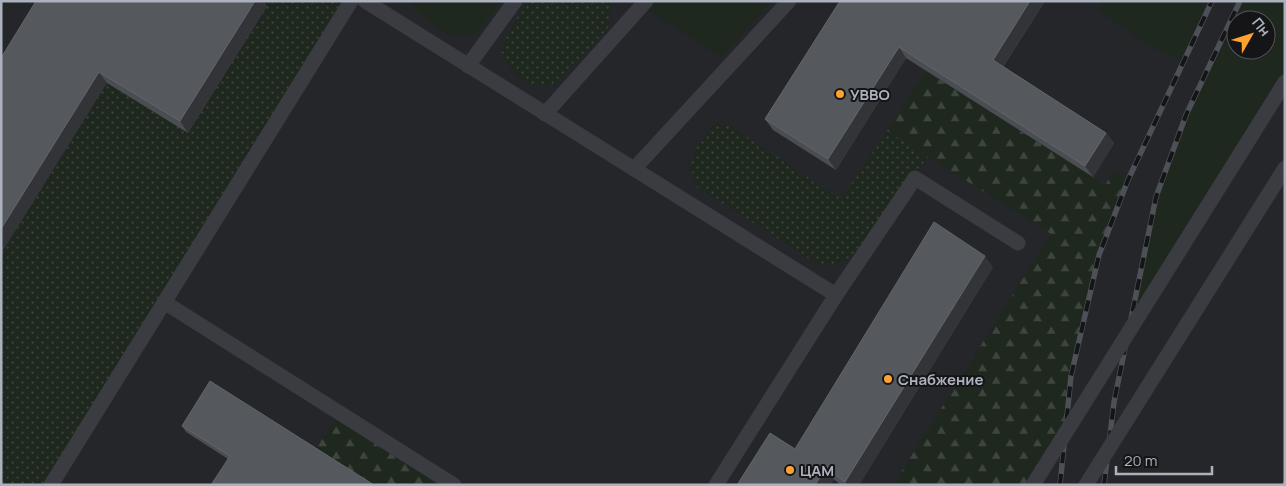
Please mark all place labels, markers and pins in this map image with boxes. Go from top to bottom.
place label: УВВО [850,84,890,105]
marker: УВВО [834,88,846,100]
place label: Снабжение [898,369,983,390]
marker: Снабжение [882,373,894,385]
place label: ЦАМ [800,460,834,481]
marker: ЦАМ [784,464,796,476]

